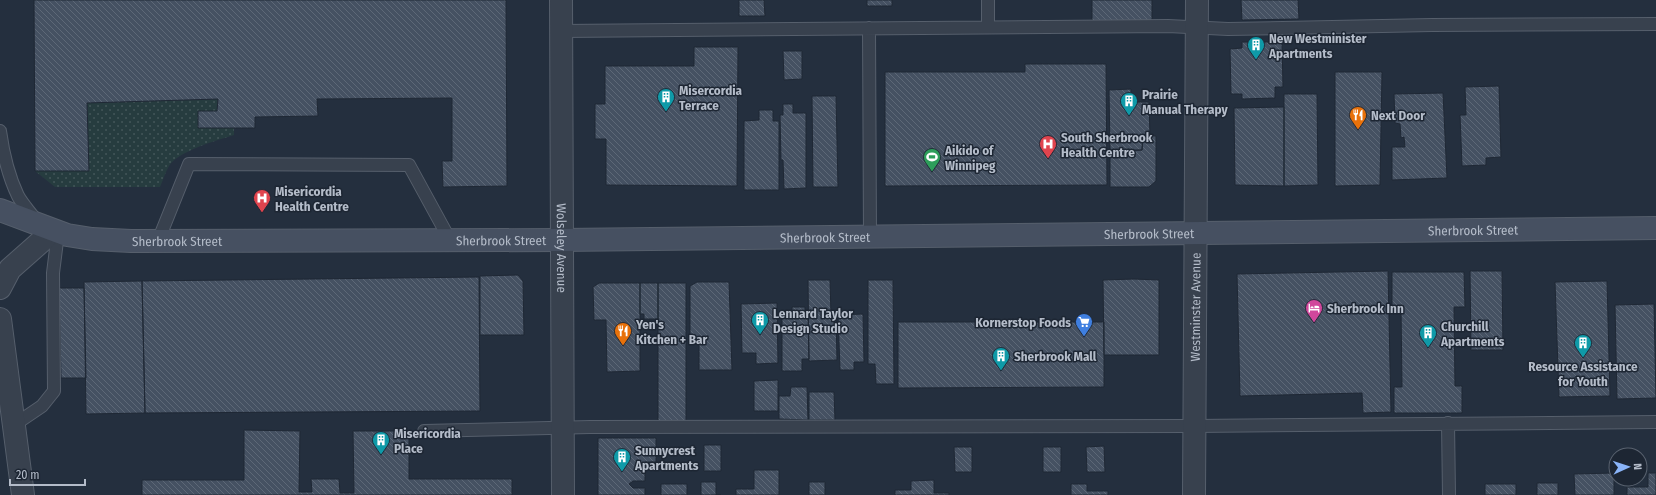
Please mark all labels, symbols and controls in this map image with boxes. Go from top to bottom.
place label: New Westminister Apartments [1268,31,1367,61]
building icon: New Westminister Apartments [1246,35,1266,60]
place label: Misercordia Terrace [679,83,743,113]
building icon: Misercordia Terrace [656,87,676,112]
place label: Prairie Manual Therapy [1142,87,1229,117]
building icon: Prairie Manual Therapy [1119,91,1139,116]
restaurant icon: Next Door [1348,105,1368,130]
place label: Next Door [1371,108,1425,123]
place label: South Sherbrook Health Centre [1061,130,1153,160]
hospital icon: South Sherbrook Health Centre [1038,134,1058,159]
place label: Aikido of Winnipeg [944,143,996,173]
sports icon: Aikido of Winnipeg [922,147,942,172]
place label: Misericordia Health Centre [275,184,349,214]
hospital icon: Misericordia Health Centre [252,188,272,213]
street label: Wolseley Avenue [554,203,569,293]
street label: Sherbrook Street [1428,223,1519,239]
street label: Sherbrook Street [1104,226,1195,242]
street label: Sherbrook Street [780,230,871,246]
street label: Sherbrook Street [456,233,547,248]
street label: Sherbrook Street [132,234,223,249]
street label: Westminster Avenue [1188,253,1203,361]
hotel icon: Sherbrook Inn [1304,298,1324,323]
place label: Sherbrook Inn [1327,301,1404,316]
place label: Lennard Taylor Design Studio [773,306,853,336]
building icon: Lennard Taylor Design Studio [750,310,770,335]
supermarket icon: Kornerstop Foods [1074,312,1094,337]
place label: Kornerstop Foods [975,315,1071,330]
place label: Yen's Kitchen + Bar [635,317,708,347]
place label: Churchill Apartments [1440,319,1505,349]
restaurant icon: Yen's Kitchen + Bar [613,321,633,346]
building icon: Churchill Apartments [1418,323,1438,348]
building icon: Resource Assistance for Youth [1573,333,1593,358]
building icon: Sherbrook Mall [991,346,1011,371]
place label: Sherbrook Mall [1014,349,1097,364]
place label: Resource Assistance for Youth [1528,359,1638,389]
place label: Misericordia Place [394,426,461,456]
building icon: Misericordia Place [371,430,391,455]
place label: Sunnycrest Apartments [634,443,699,473]
building icon: Sunnycrest Apartments [612,447,632,472]
north arrow [1608,447,1648,487]
scale bar [10,461,85,487]
text: N [1631,463,1644,470]
text: 20 m [16,468,40,482]

